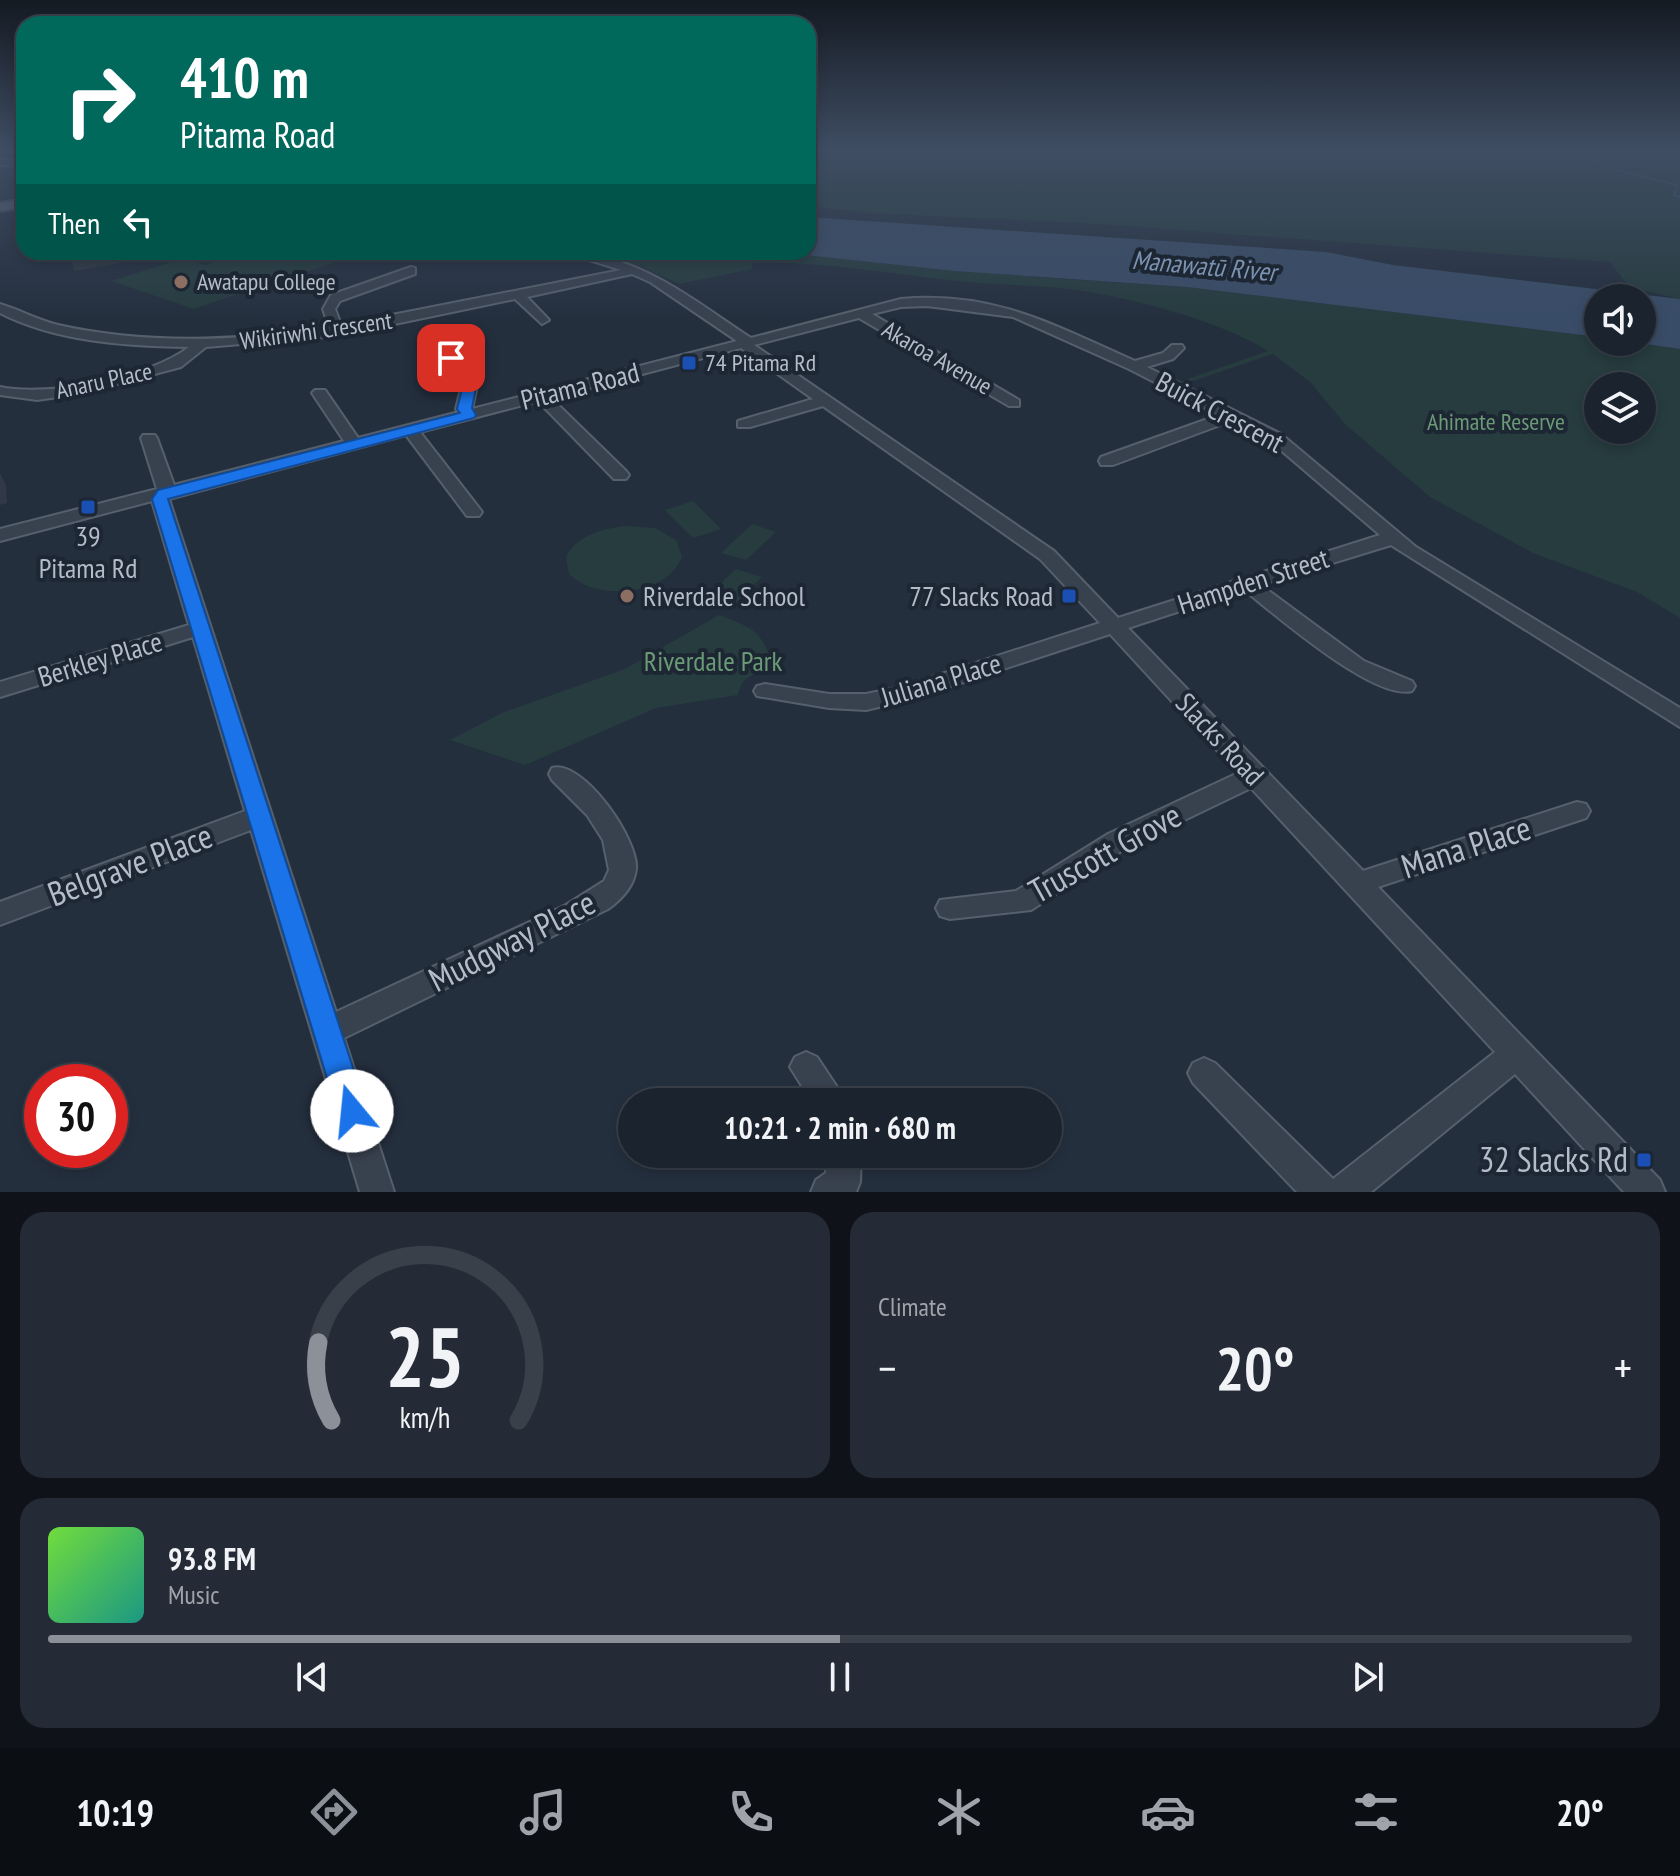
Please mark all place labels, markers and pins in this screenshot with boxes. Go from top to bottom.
place label: Awatapu College [197,266,336,297]
marker: Awatapu College [172,273,190,291]
pin [417,324,485,392]
place label: 74 Pitama Rd [705,347,816,378]
marker: 74 Pitama Rd [680,354,698,372]
marker: 39 Pitama Rd [79,498,97,516]
place label: 39 Pitama Rd [39,517,137,586]
place label: Riverdale School [643,577,805,614]
place label: 77 Slacks Road [909,577,1053,614]
marker: Riverdale School [618,587,636,605]
marker: 77 Slacks Road [1060,587,1078,605]
place label: 32 Slacks Rd [1479,1137,1628,1181]
marker: 32 Slacks Rd [1635,1151,1653,1169]

